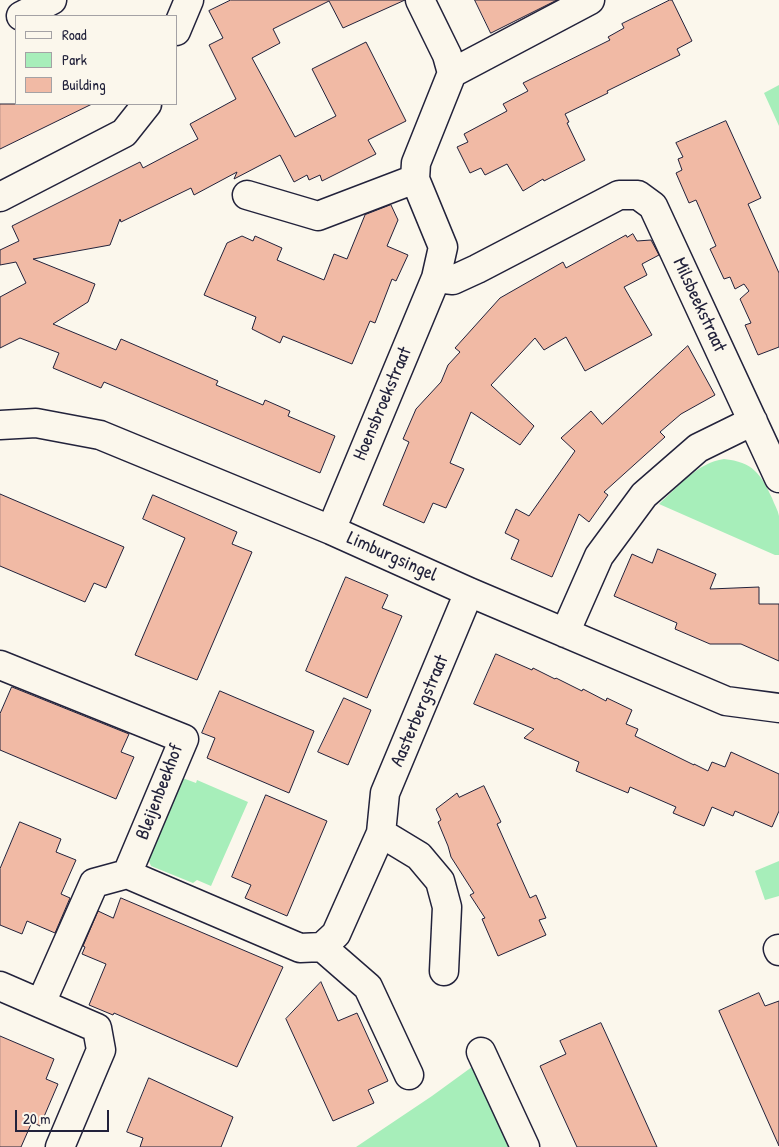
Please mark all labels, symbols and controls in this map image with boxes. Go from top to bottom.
legend [15,15,178,105]
text: Road [62,24,87,45]
text: Park [62,49,87,70]
text: Building [62,74,106,95]
street label: Milsbeekstraat [667,254,731,356]
street label: Hoensbroekstraat [349,344,417,464]
street label: Limburgsingel [343,527,441,587]
street label: Aasterbergstraat [386,652,454,770]
street label: Bleijenbeekhof [131,741,189,843]
scale bar [18,1100,111,1132]
text: 20 m [23,1108,50,1129]

